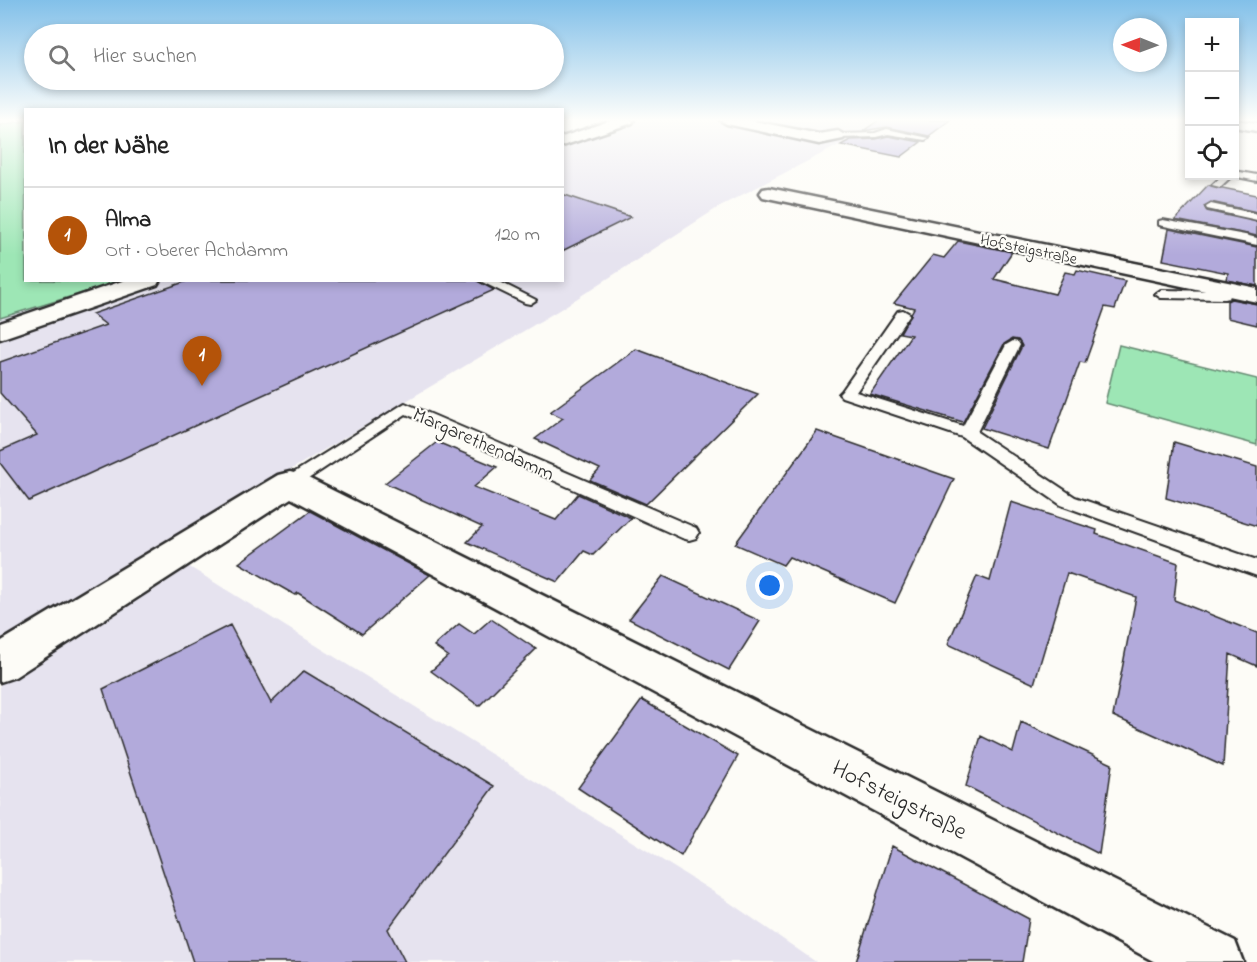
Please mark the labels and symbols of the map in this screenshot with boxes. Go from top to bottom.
north arrow [1113,18,1167,72]
street label: Hofsteigstraße [978,228,1080,272]
pin: 1 [182,336,222,386]
street label: Margarethendamm [407,401,558,490]
your location [755,571,784,600]
street label: Hofsteigstraße [825,752,973,850]

